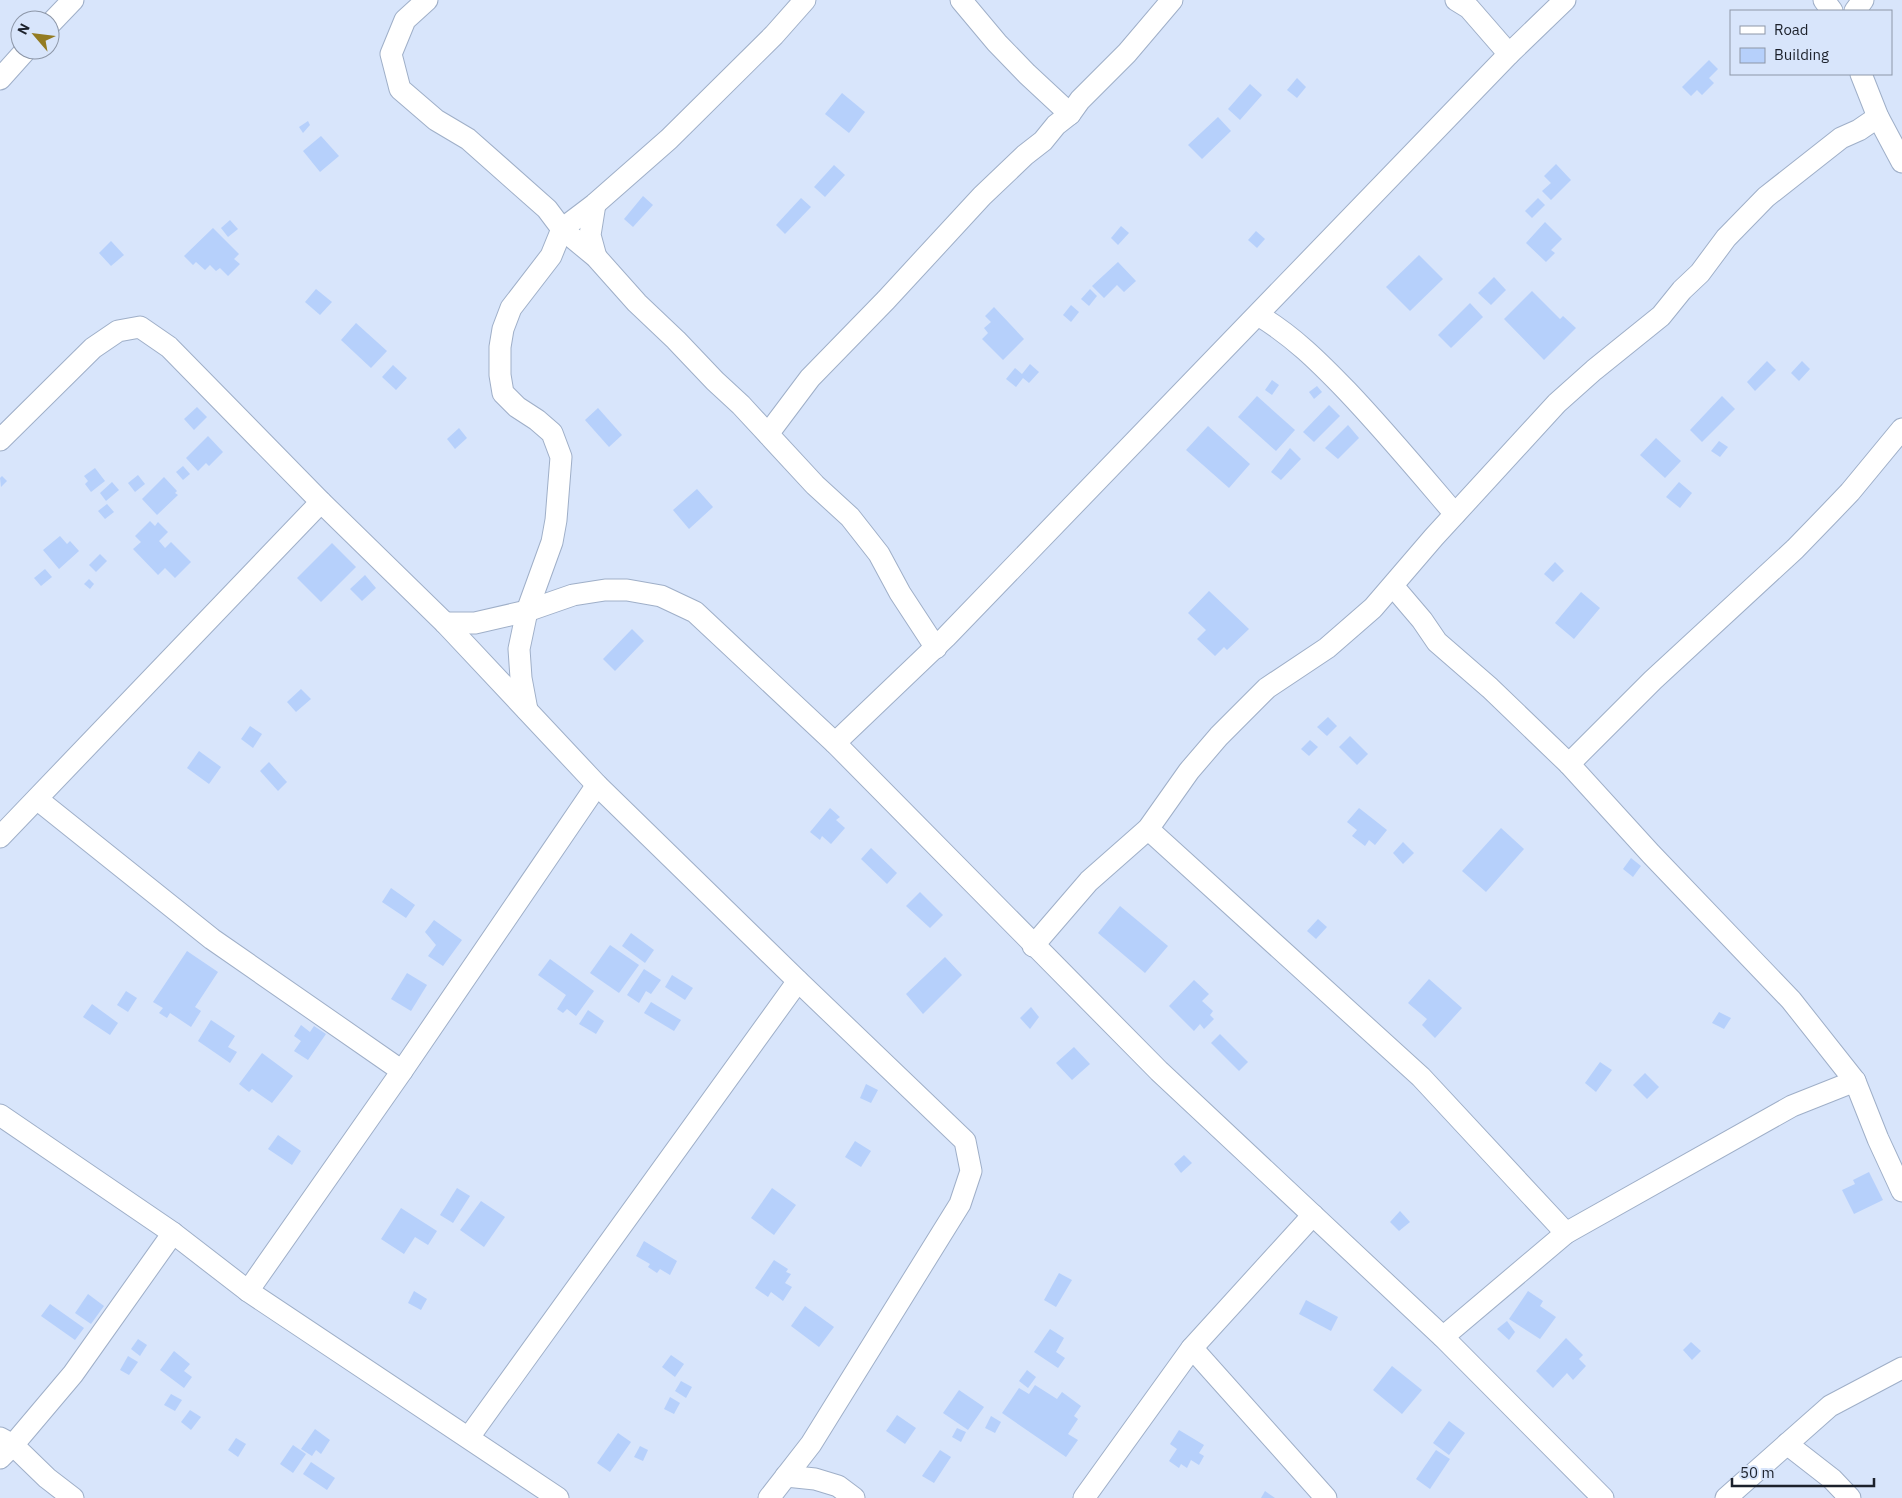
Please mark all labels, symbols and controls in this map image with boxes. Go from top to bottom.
north arrow [10,10,60,60]
legend [1730,10,1892,75]
text: N [13,20,34,38]
text: Road [1774,20,1809,39]
text: Building [1774,45,1829,64]
scale bar [1732,1456,1874,1488]
text: 50 m [1740,1463,1775,1482]

